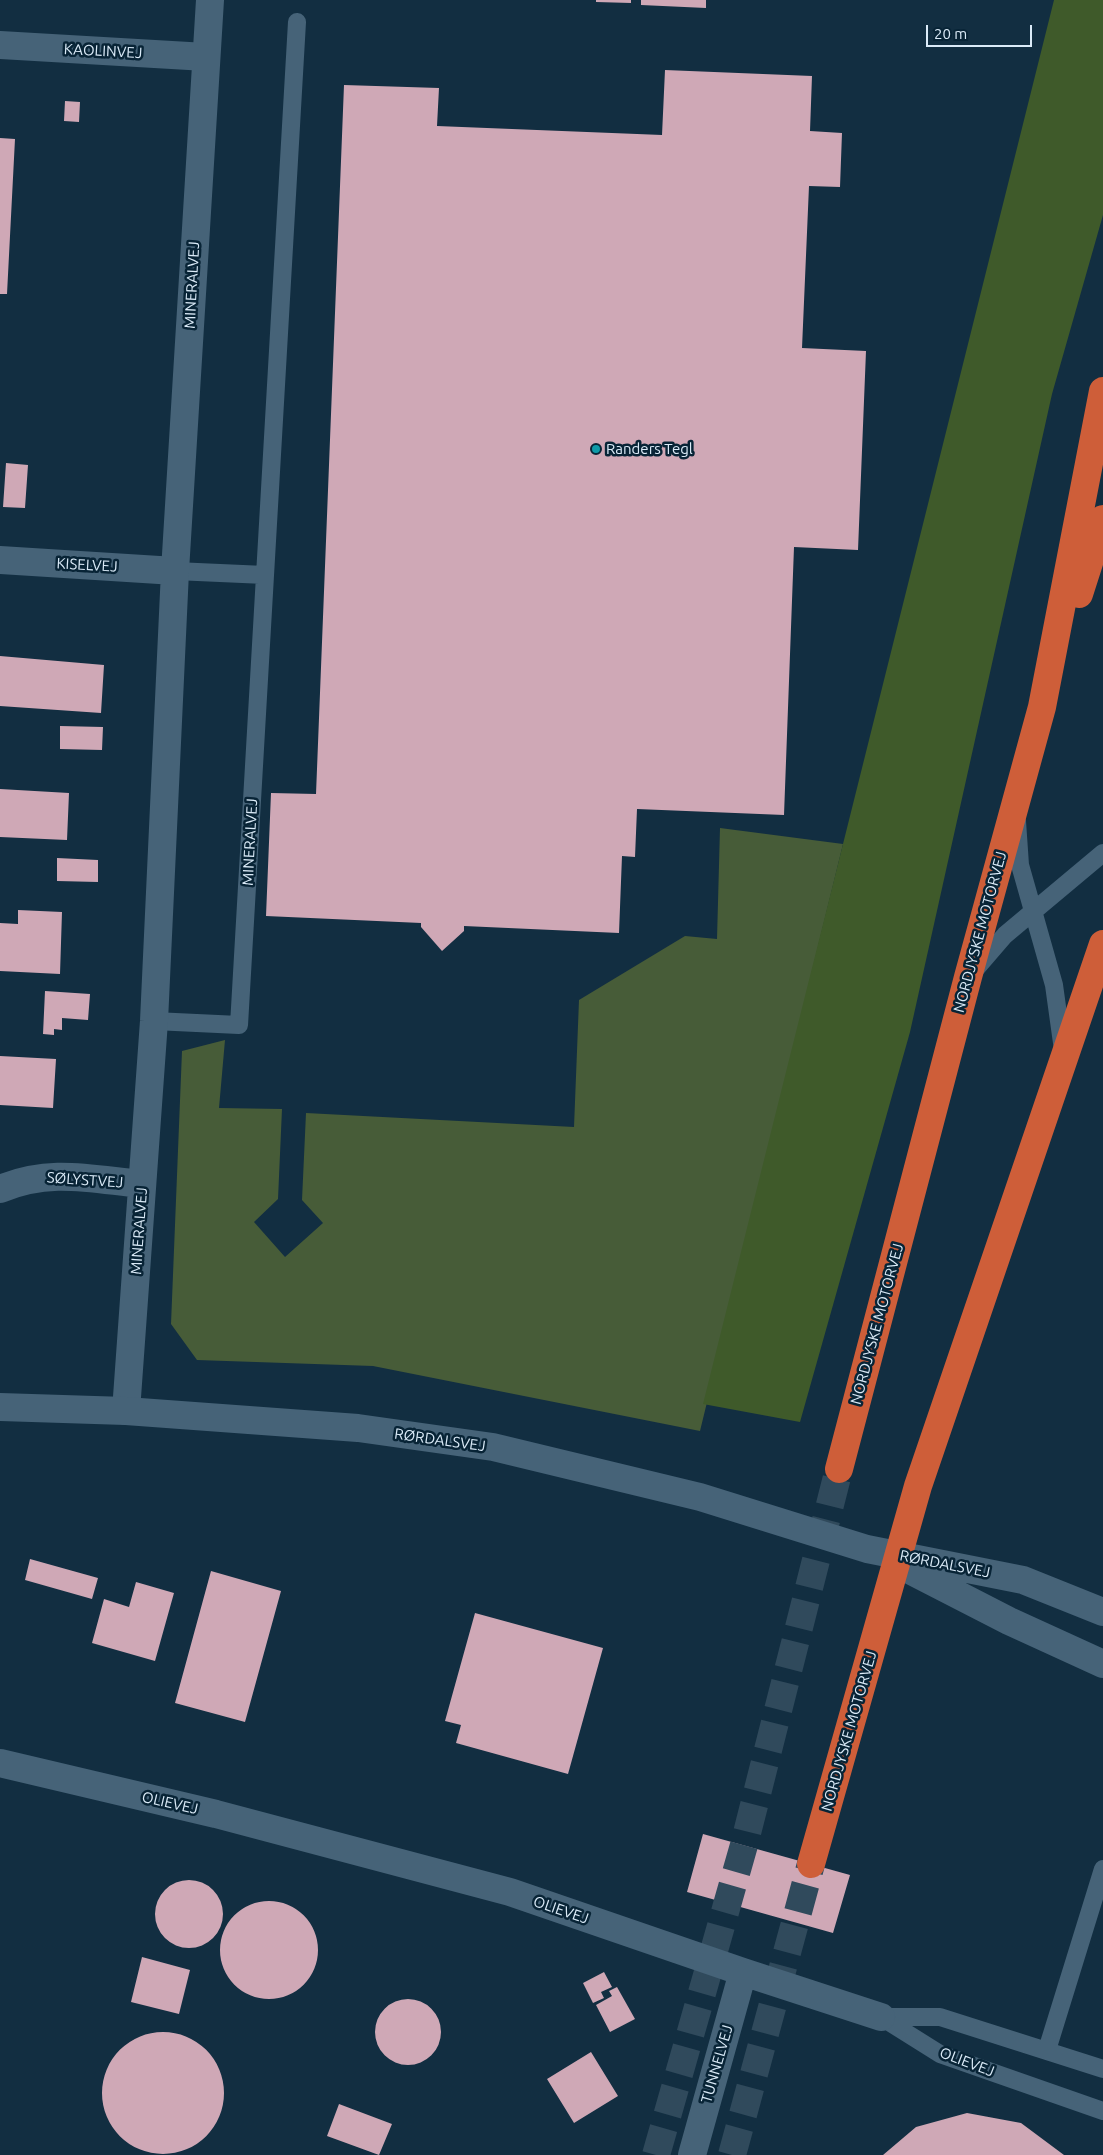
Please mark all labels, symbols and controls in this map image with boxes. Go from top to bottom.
scale bar [928,15,1034,47]
text: 20 m [934,25,967,42]
street label: KAOLINVEJ [63,40,143,62]
street label: MINERALVEJ [181,241,203,329]
place label: Randers Tegl [606,440,693,458]
marker: Randers Tegl [590,443,602,455]
street label: KISELVEJ [56,554,118,576]
street label: MINERALVEJ [239,798,261,886]
street label: NORDJYSKE MOTORVEJ [950,849,1010,1015]
street label: SØLYSTVEJ [46,1168,124,1192]
street label: MINERALVEJ [127,1187,151,1275]
street label: NORDJYSKE MOTORVEJ [847,1241,907,1407]
street label: RØRDALSVEJ [393,1425,487,1455]
street label: RØRDALSVEJ [898,1546,992,1582]
street label: NORDJYSKE MOTORVEJ [817,1649,881,1813]
street label: OLIEVEJ [140,1788,200,1818]
street label: OLIEVEJ [531,1892,591,1928]
street label: TUNNELVEJ [697,2023,737,2105]
street label: OLIEVEJ [937,2043,997,2081]

